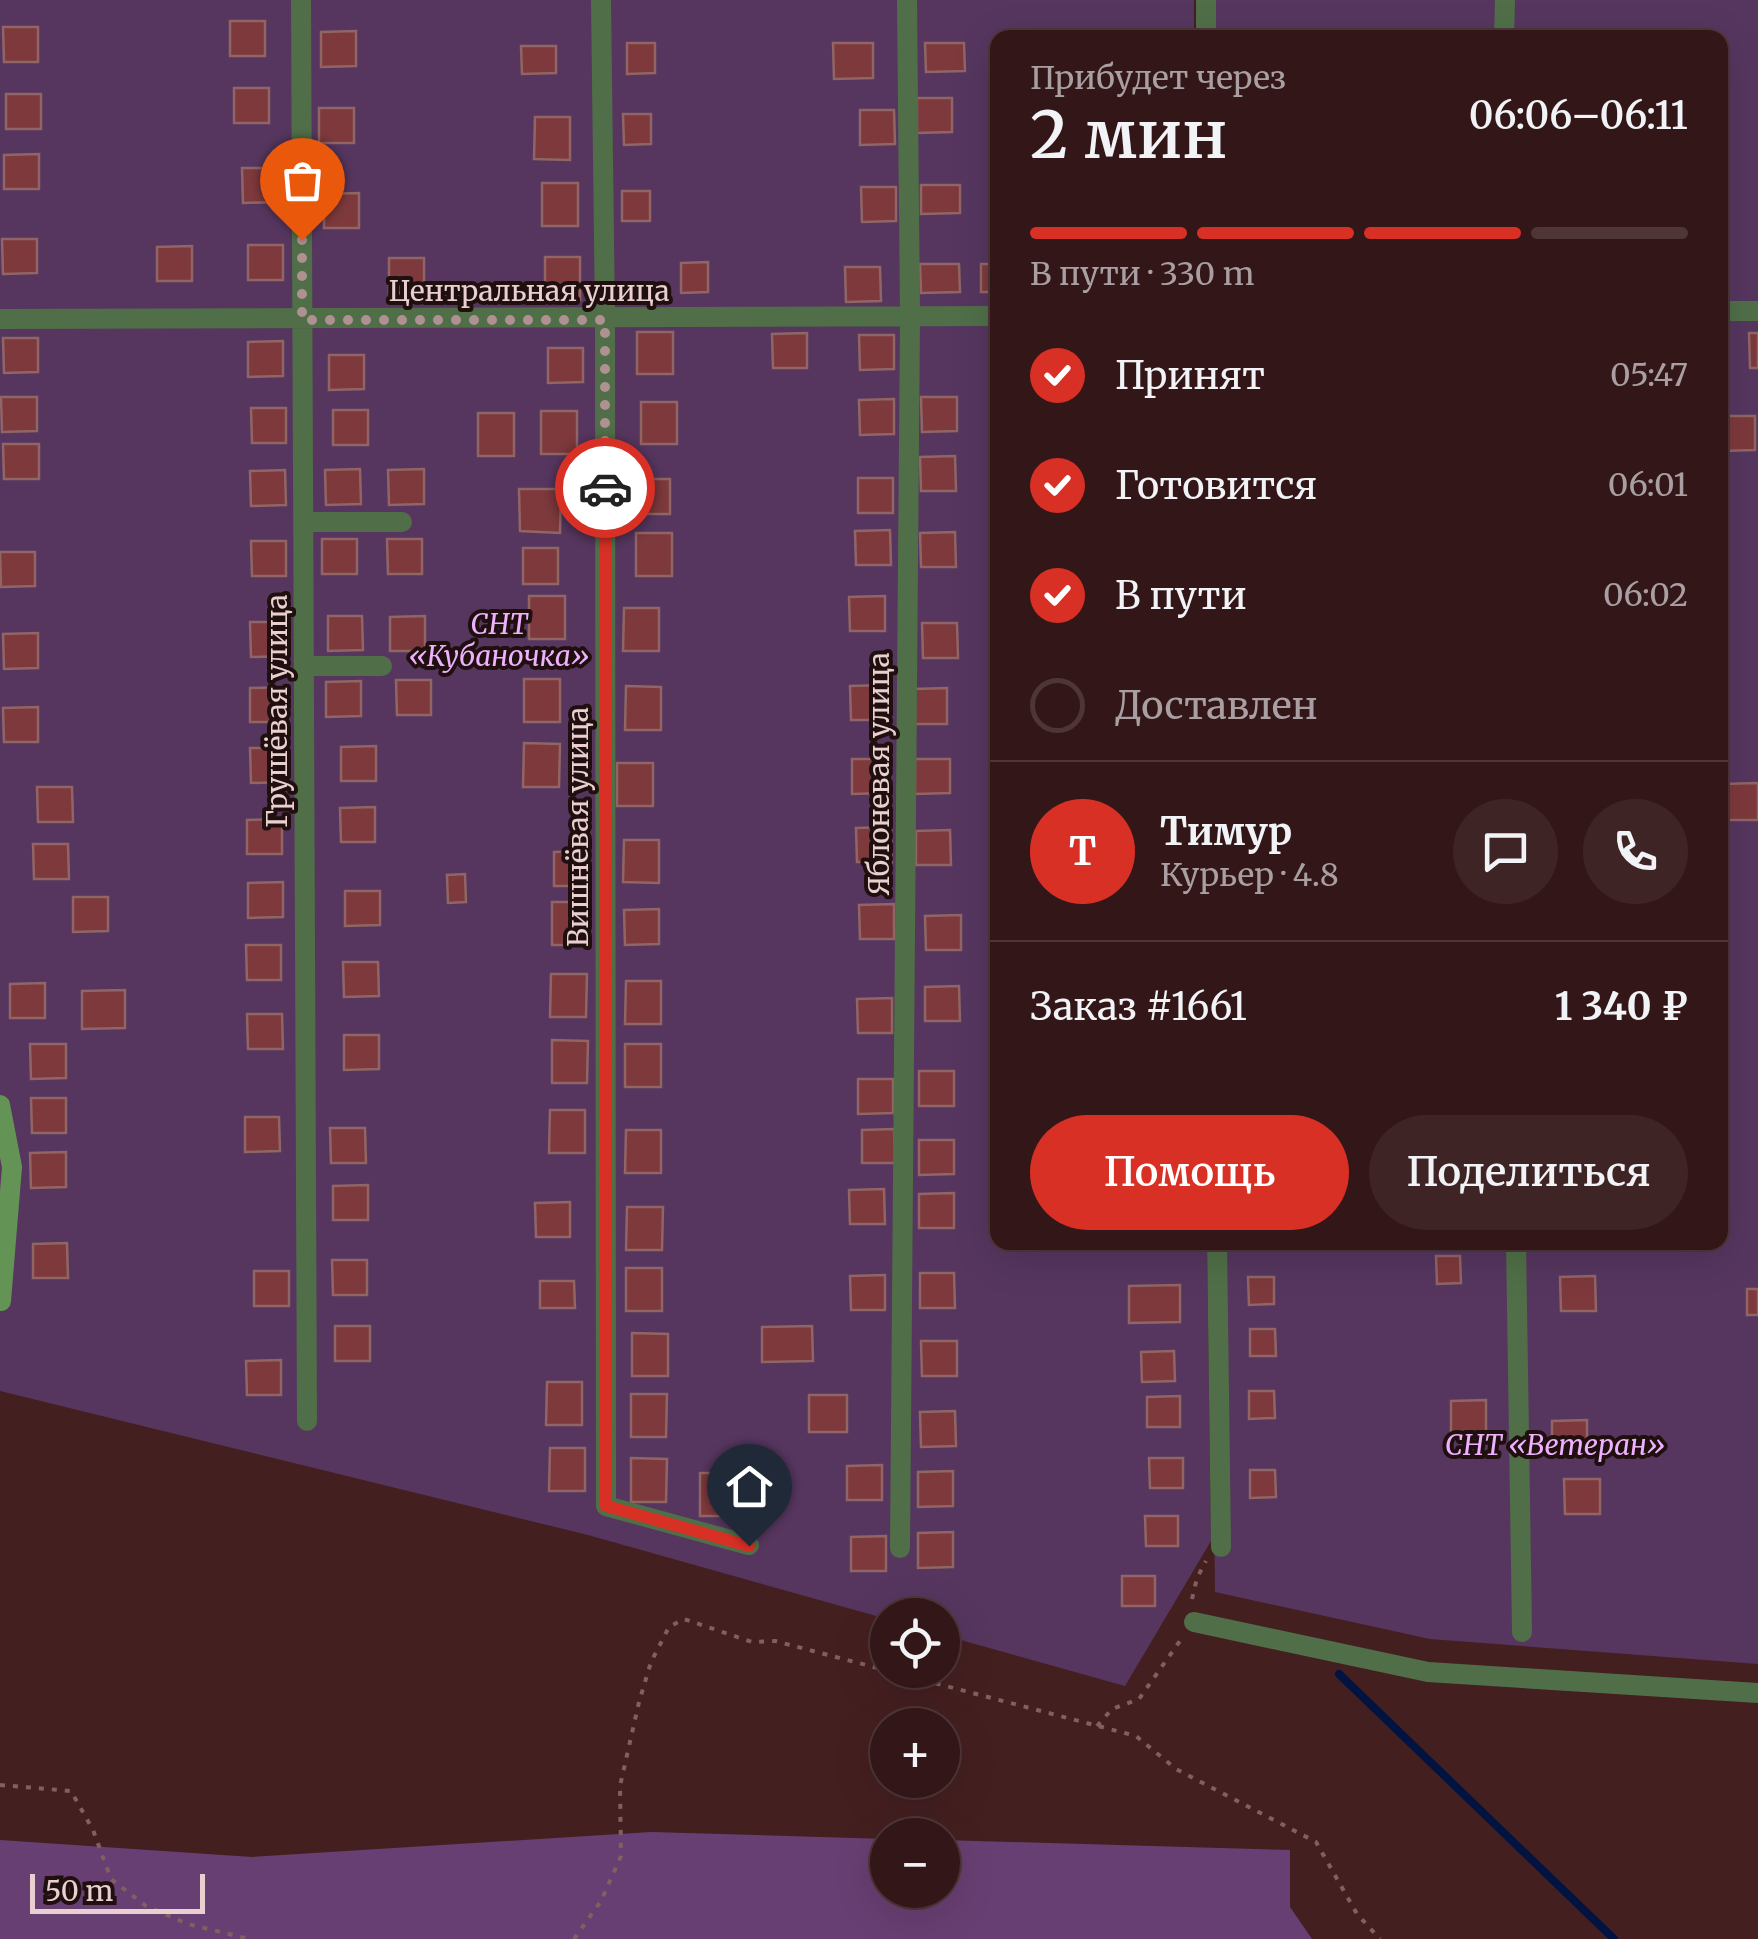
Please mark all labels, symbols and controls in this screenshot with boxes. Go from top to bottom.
text: Прибудет через [1030,58,1286,98]
text: 06:06–06:11 [1469,92,1688,139]
text: 2 мин [1030,94,1227,176]
pin [260,138,345,241]
icon: bag [275,153,330,208]
text: В пути · 330 m [1030,254,1255,294]
street label: Центральная улица [389,273,669,309]
icon: check [1030,348,1085,403]
text: Принят [1115,352,1265,399]
text: 05:47 [1610,355,1688,395]
courier [555,438,655,538]
icon: check [1030,458,1085,513]
icon: car [578,461,633,516]
text: Готовится [1115,462,1317,509]
text: 06:01 [1608,465,1688,505]
icon: check [1030,568,1085,623]
text: В пути [1115,572,1247,619]
text: 06:02 [1603,575,1688,615]
street label: Грушёвая улица [259,594,295,828]
park label: СНТ «Кубаночка» [409,606,589,674]
street label: Яблоневая улица [861,652,897,896]
text: Доставлен [1115,682,1318,729]
street label: Вишнёвая улица [560,707,596,947]
button: chat [1453,799,1558,904]
button: phone [1583,799,1688,904]
text: Тимур [1160,808,1292,855]
text: Т [1069,828,1096,875]
text: Курьер · 4.8 [1160,855,1339,895]
text: Заказ #1661 [1030,983,1247,1030]
text: 1 340 ₽ [1555,983,1688,1030]
button: Помощь [1030,1115,1349,1230]
button: Поделиться [1369,1115,1688,1230]
park label: СНТ «Ветеран» [1445,1427,1665,1463]
pin [707,1444,792,1547]
icon: home [722,1459,777,1514]
map controls [870,1598,960,1908]
button: locate [870,1598,960,1688]
button: + [870,1708,960,1798]
button: − [870,1818,960,1908]
scale bar [30,1869,205,1914]
text: 50 m [45,1873,113,1909]

